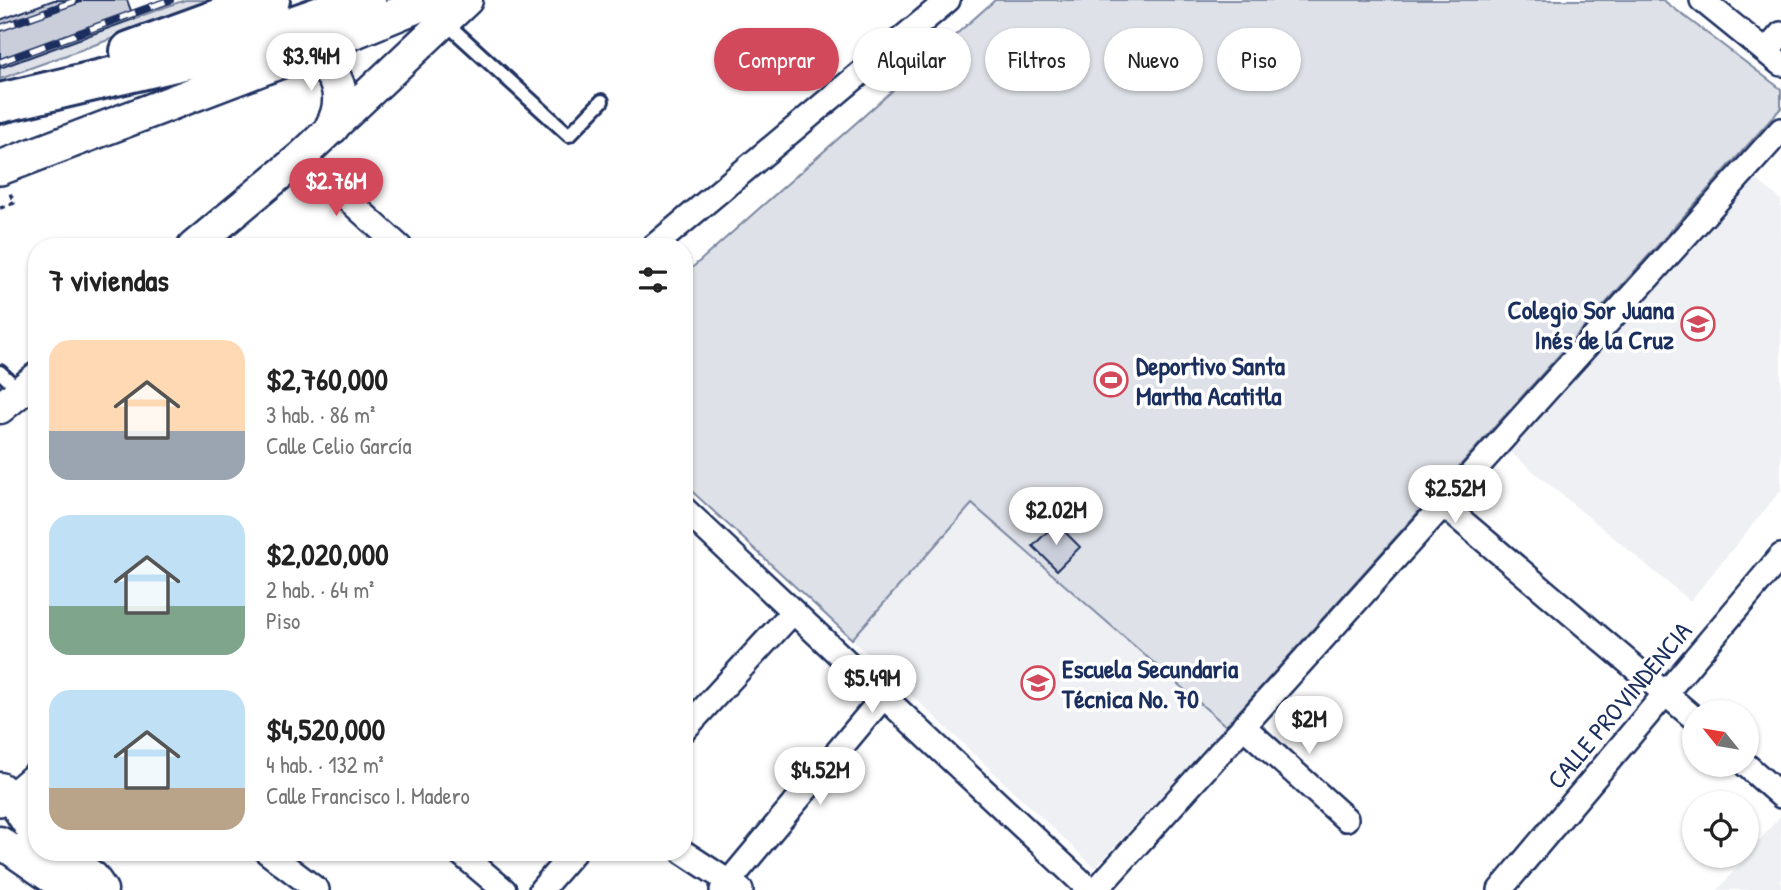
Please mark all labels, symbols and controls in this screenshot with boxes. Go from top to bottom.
chip: Comprar [714,28,839,91]
chip: Alquilar [853,28,971,91]
chip: Filtros [985,28,1090,91]
chip: Nuevo [1104,28,1203,91]
chip: Piso [1217,28,1301,91]
pin: $3.94M [254,34,368,93]
text: $3.94M [282,40,340,71]
pin: $2.76M [279,158,393,218]
text: $2.76M [305,165,367,196]
text: 7 viviendas [49,260,169,300]
icon: filters [634,261,672,299]
place label: Colegio Sor Juana Inés de la Cruz [1508,292,1675,357]
school or university icon: Colegio Sor Juana Inés de la Cruz [1679,305,1717,343]
place label: Deportivo Santa Martha Acatitla [1136,348,1286,413]
text: $2,760,000 [266,359,388,399]
sports icon: Deportivo Santa Martha Acatitla [1092,361,1130,399]
icon: home [105,368,189,452]
text: 3 hab. · 86 m² [266,399,375,430]
text: Calle Celio García [266,430,412,461]
pin: $2.52M [1398,466,1512,525]
text: $2.52M [1424,472,1486,503]
pin: $2.02M [999,488,1113,547]
text: $2.02M [1025,494,1087,525]
text: $2,020,000 [266,534,389,574]
icon: home [105,543,189,627]
text: 2 hab. · 64 m² [266,574,374,605]
text: Piso [266,605,300,636]
street label: CALLE PROVINDENCIA [1539,614,1699,796]
place label: Escuela Secundaria Técnica No. 70 [1061,651,1239,716]
pin: $5.49M [815,656,929,715]
text: $5.49M [843,662,901,693]
school or university icon: Escuela Secundaria Técnica No. 70 [1019,664,1057,702]
pin: $2M [1275,696,1343,756]
north arrow [1682,700,1759,777]
map controls [1682,700,1759,868]
text: $2M [1291,703,1327,734]
text: $4,520,000 [266,709,385,749]
icon: home [105,718,189,802]
pin: $4.52M [763,748,877,807]
text: 4 hab. · 132 m² [266,749,384,780]
text: $4.52M [790,754,850,785]
text: Calle Francisco I. Madero [266,780,470,811]
button: locate [1682,791,1759,868]

